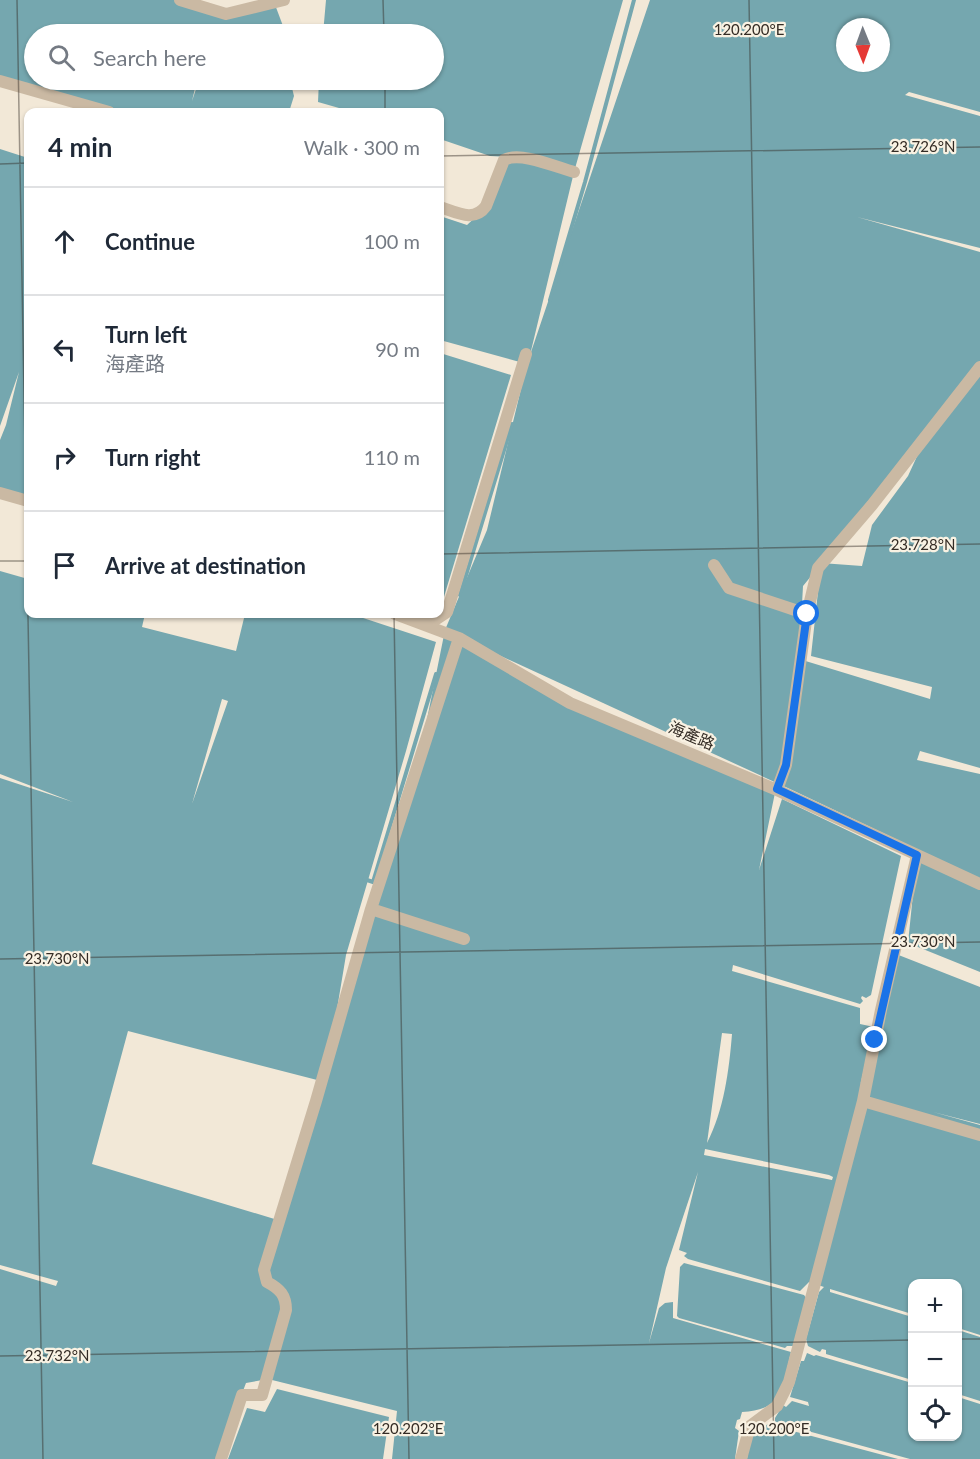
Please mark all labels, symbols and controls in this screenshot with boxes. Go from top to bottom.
north arrow [836,18,890,72]
text: 120.200°E [714,20,784,38]
search box [24,24,444,90]
icon: search [45,41,78,74]
text: Search here [93,44,206,71]
text: 4 min [48,131,112,163]
text: Walk · 300 m [304,135,420,159]
text: 23.726°N [891,137,955,155]
icon: ahead [48,225,81,258]
text: Continue [105,228,195,255]
text: 100 m [364,229,420,253]
text: Turn left [105,321,187,348]
icon: left [48,333,81,366]
text: 90 m [375,337,420,361]
text: 海產路 [105,351,165,375]
icon: right [48,441,81,474]
text: Turn right [105,444,200,471]
text: 110 m [364,445,420,469]
text: 23.728°N [891,535,955,553]
icon: arrive [48,549,81,582]
text: Arrive at destination [105,552,306,579]
route start [793,600,819,626]
street label: 海產路 [666,717,718,753]
text: 23.730°N [891,932,955,950]
text: 23.730°N [25,949,89,967]
route end [861,1026,887,1052]
map controls [908,1279,962,1441]
button: + [908,1279,962,1333]
button: − [908,1333,962,1387]
text: 23.732°N [25,1346,89,1364]
button: locate [908,1387,962,1441]
text: 120.202°E [373,1419,443,1437]
text: 120.200°E [739,1419,809,1437]

